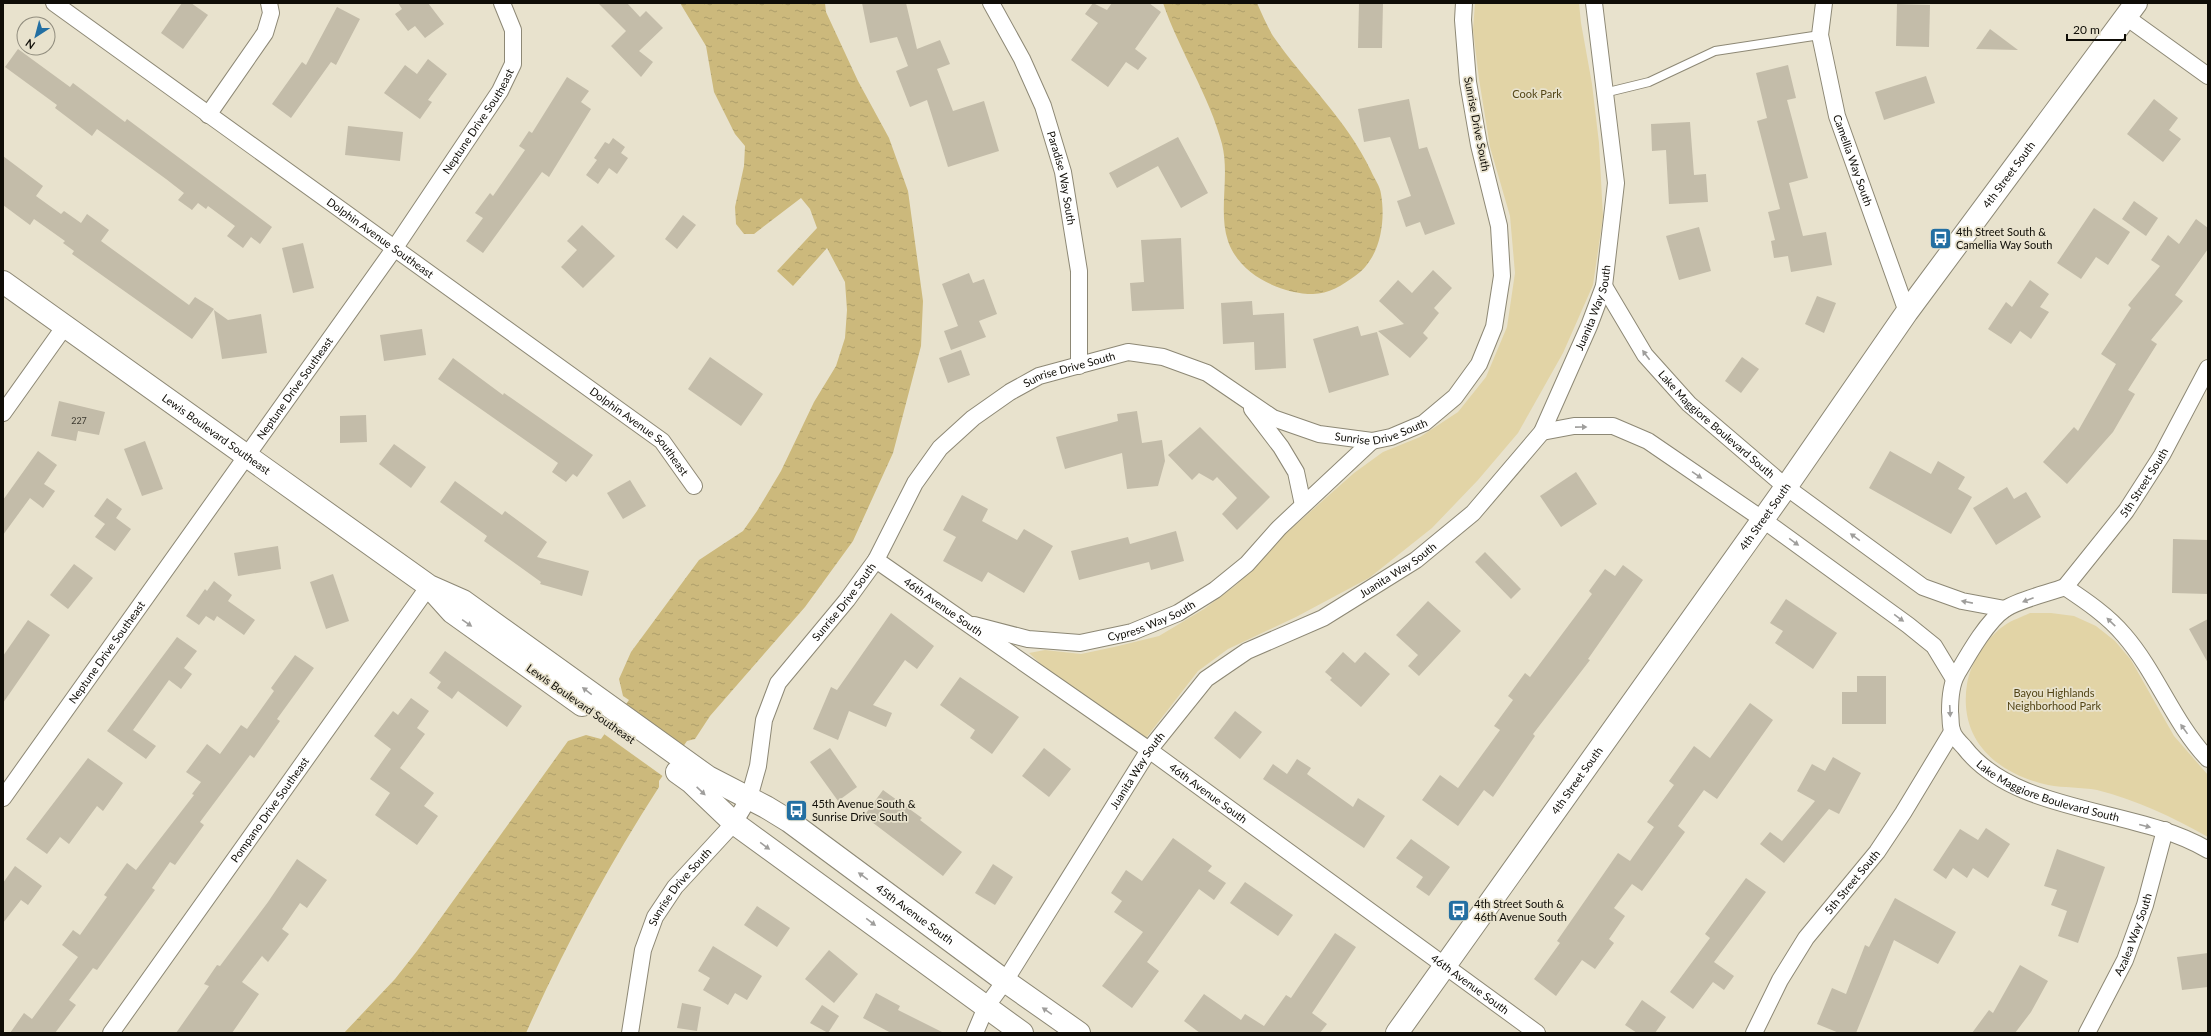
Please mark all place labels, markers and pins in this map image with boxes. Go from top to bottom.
bus stop icon: 4th Street South & Camellia Way South [1928,225,1954,251]
place label: 4th Street South & Camellia Way South [1956,225,2052,251]
bus stop icon: 45th Avenue South & Sunrise Drive South [784,797,810,823]
place label: 45th Avenue South & Sunrise Drive South [812,797,916,823]
bus stop icon: 4th Street South & 46th Avenue South [1445,897,1471,923]
place label: 4th Street South & 46th Avenue South [1474,897,1567,923]

